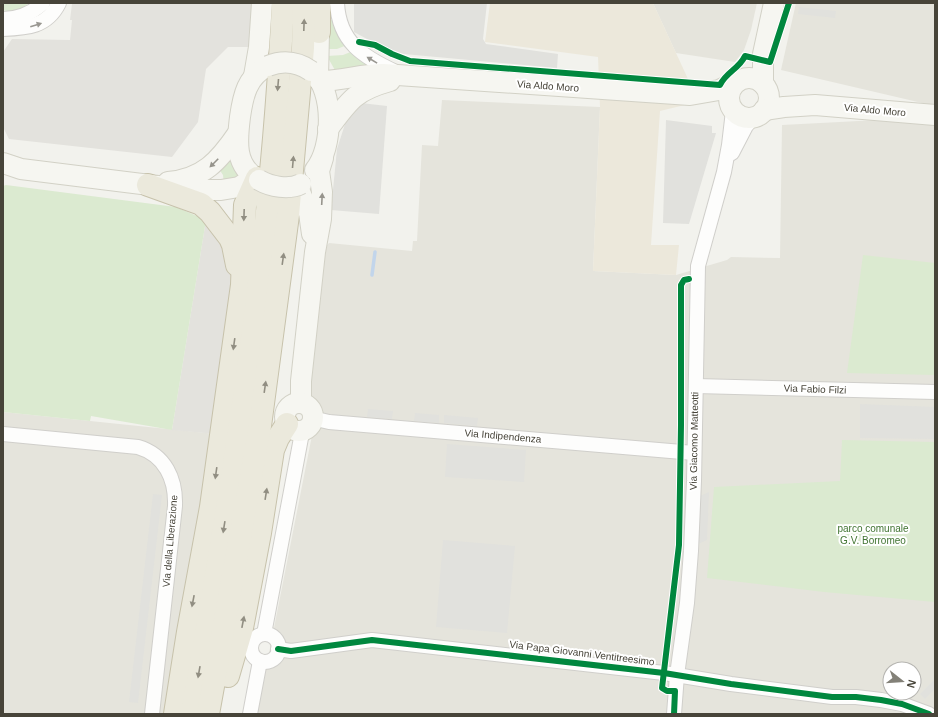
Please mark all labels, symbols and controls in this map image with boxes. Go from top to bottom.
one-way arrow [300,19,307,31]
one-way arrow [30,21,42,27]
one-way arrow [366,57,378,64]
street label: Via Aldo Moro [517,78,580,94]
one-way arrow [274,79,281,92]
street label: Via Aldo Moro [844,102,907,118]
one-way arrow [290,156,296,168]
one-way arrow [209,158,218,168]
one-way arrow [318,193,325,205]
one-way arrow [241,209,248,221]
one-way arrow [279,253,286,265]
one-way arrow [231,338,237,350]
one-way arrow [262,381,268,394]
street label: Via Fabio Filzi [784,382,846,396]
street label: Via Giacomo Matteotti [688,392,700,490]
street label: Via Indipendenza [464,427,542,445]
one-way arrow [213,467,219,479]
one-way arrow [263,488,269,500]
street label: Via della Liberazione [160,494,180,588]
one-way arrow [221,521,227,533]
park label: parco comunale G.V. Borromeo [837,523,909,546]
one-way arrow [190,595,196,607]
one-way arrow [241,616,247,628]
street label: Via Papa Giovanni Ventitreesimo [509,639,656,667]
north arrow [882,661,922,701]
one-way arrow [196,666,202,678]
text: N [905,678,918,690]

